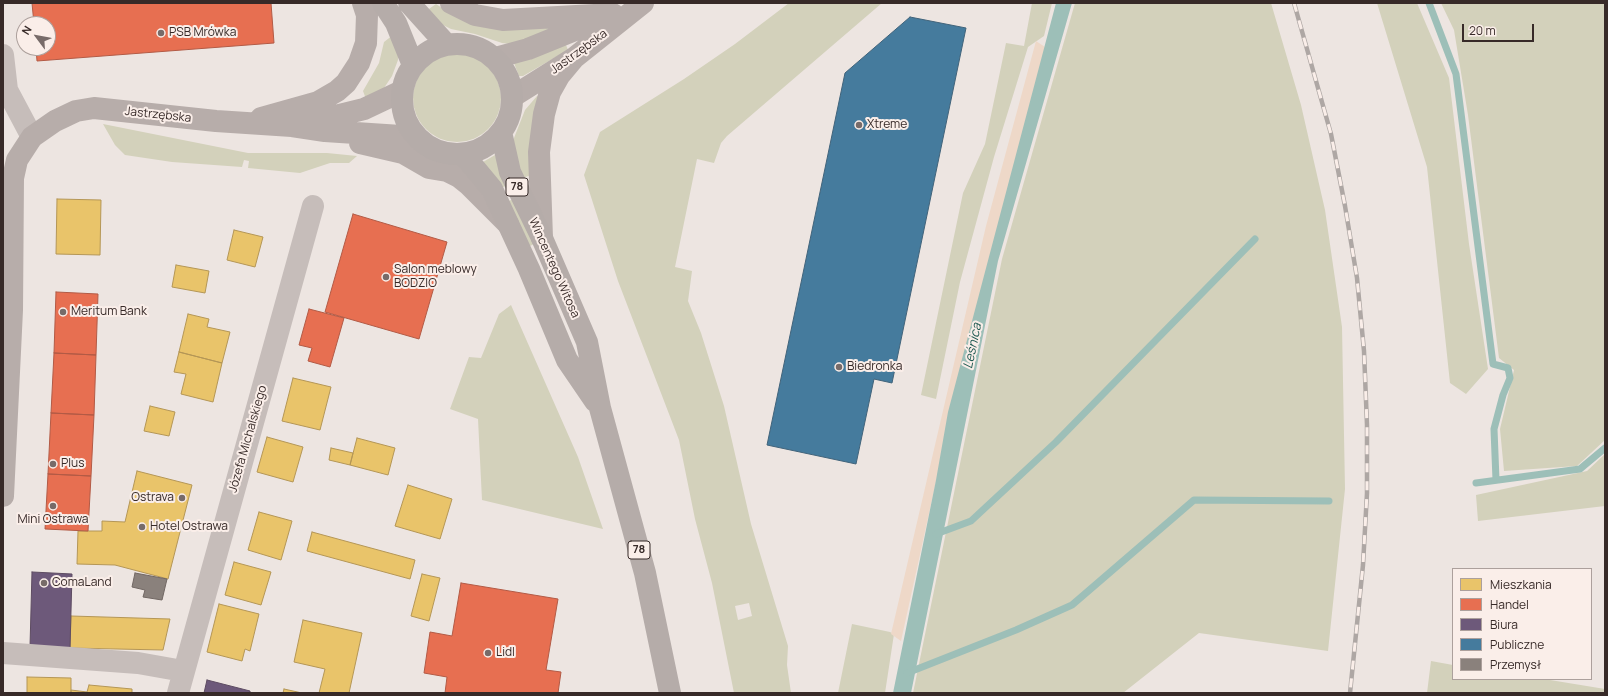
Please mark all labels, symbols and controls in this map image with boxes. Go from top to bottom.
north arrow [16,16,56,56]
scale bar [1464,16,1536,42]
text: 20 m [1469,22,1496,39]
text: N [18,23,35,37]
place label: PSB Mrówka [169,26,236,40]
street label: Jastrzębska [548,27,610,77]
marker: PSB Mrówka [156,28,166,38]
street label: Jastrzębska [124,104,192,126]
place label: Xtreme [867,118,907,132]
marker: Xtreme [854,120,864,130]
road number: 78 [506,178,528,196]
street label: Wincentego Witosa [525,216,583,320]
place label: Salon meblowy BODZIO [394,263,477,291]
marker: Salon meblowy BODZIO [381,272,391,282]
place label: Meritum Bank [71,305,147,319]
marker: Meritum Bank [58,307,68,317]
water label: Leśnica [961,322,985,370]
place label: Biedronka [847,360,902,374]
marker: Biedronka [834,362,844,372]
street label: Józefa Michalskiego [226,384,270,494]
place label: Plus [61,457,84,471]
marker: Plus [48,459,58,469]
place label: Ostrava [131,491,174,505]
marker: Ostrava [177,493,187,503]
marker: Mini Ostrawa [48,501,58,511]
place label: Mini Ostrawa [17,513,89,527]
place label: Hotel Ostrawa [150,520,228,534]
marker: Hotel Ostrawa [137,522,147,532]
road number: 78 [628,541,650,559]
legend [1452,568,1592,680]
place label: ComaLand [52,576,112,590]
text: Mieszkania [1490,576,1552,593]
marker: ComaLand [39,578,49,588]
text: Handel [1490,596,1529,613]
text: Biura [1490,616,1518,633]
text: Publiczne [1490,636,1544,653]
place label: Lidl [496,646,515,660]
marker: Lidl [483,648,493,658]
text: Przemysł [1490,656,1541,673]

